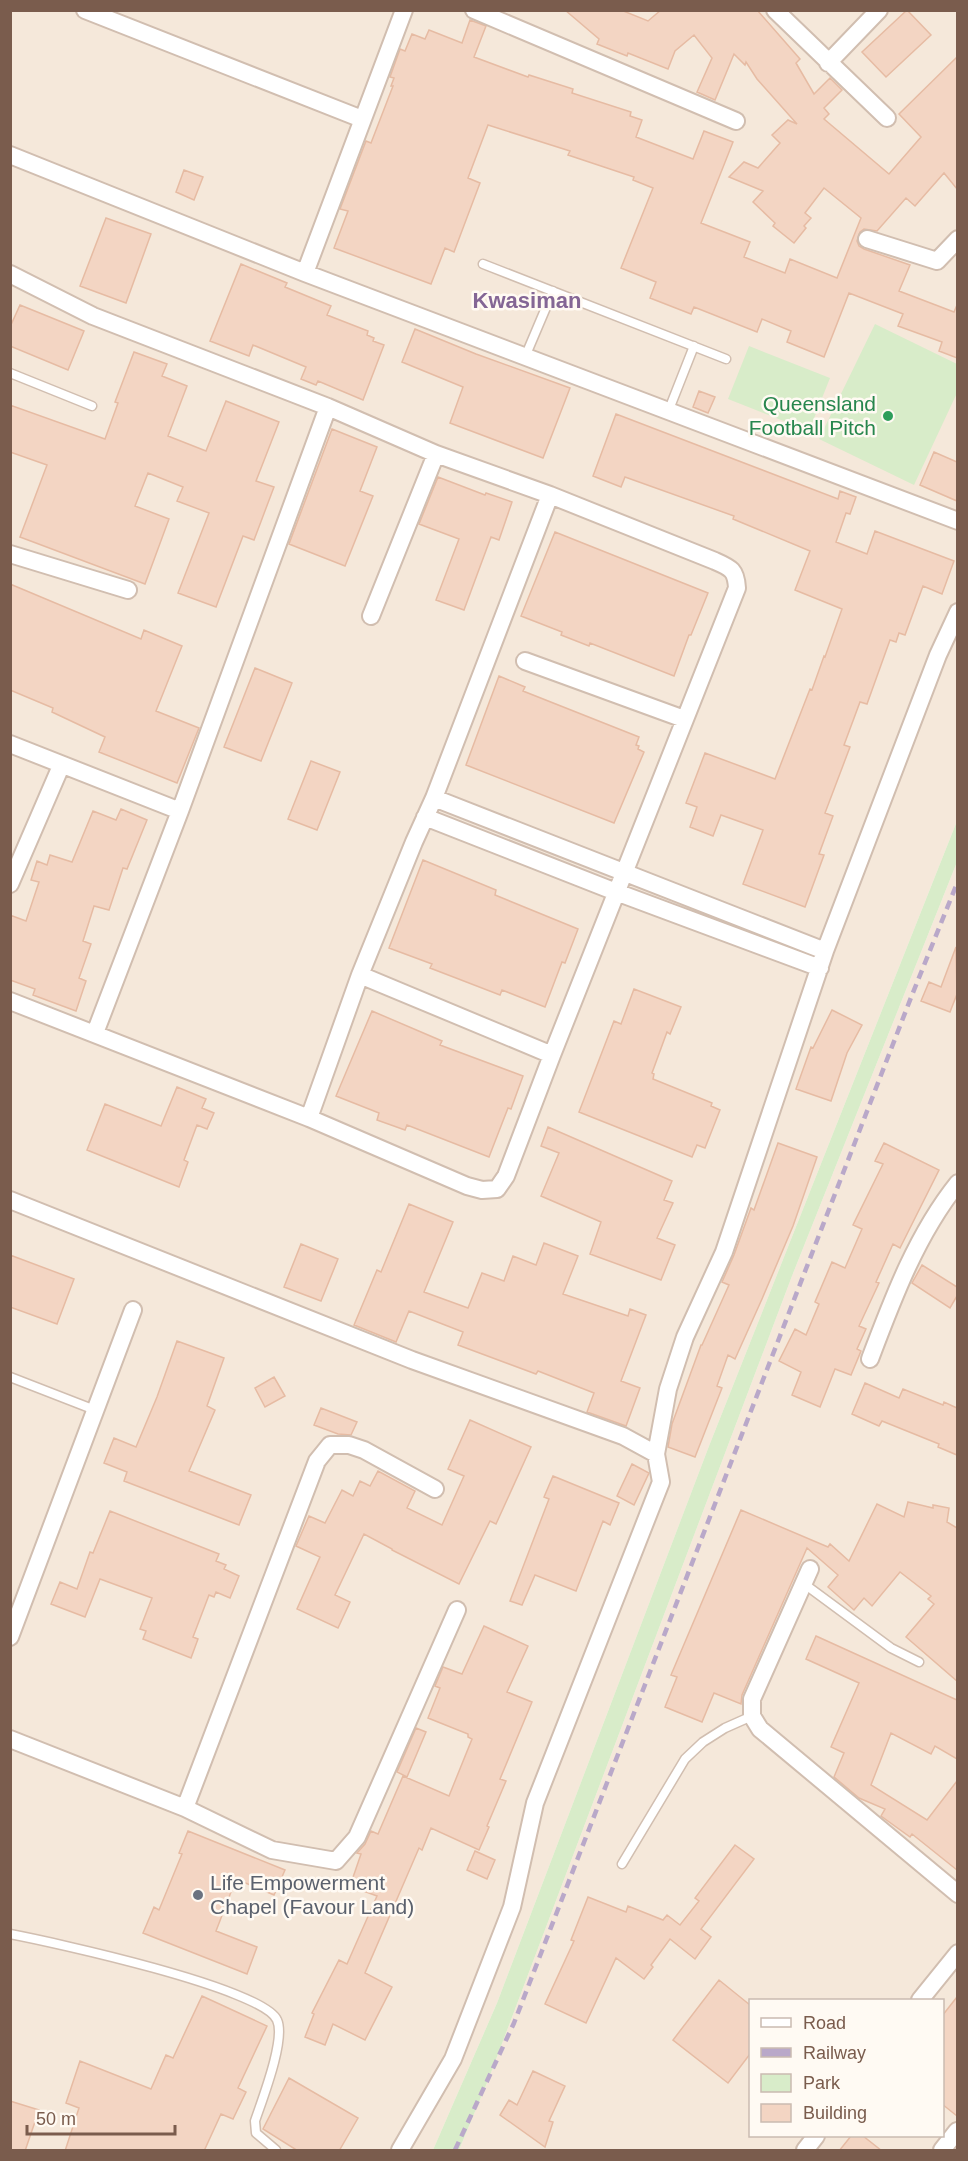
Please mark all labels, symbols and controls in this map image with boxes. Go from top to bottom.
district label: Kwasiman [473,288,581,313]
place label: Queensland Football Pitch [749,392,876,439]
marker: Queensland Football Pitch [881,409,895,423]
place label: Life Empowerment Chapel (Favour Land) [210,1871,414,1918]
marker: Life Empowerment Chapel (Favour Land) [191,1888,205,1902]
legend [749,1999,944,2137]
text: Road [803,2013,846,2033]
text: Railway [803,2043,866,2063]
text: Park [803,2073,841,2093]
scale bar [27,2098,176,2136]
text: Building [803,2103,867,2123]
text: 50 m [36,2109,76,2129]

